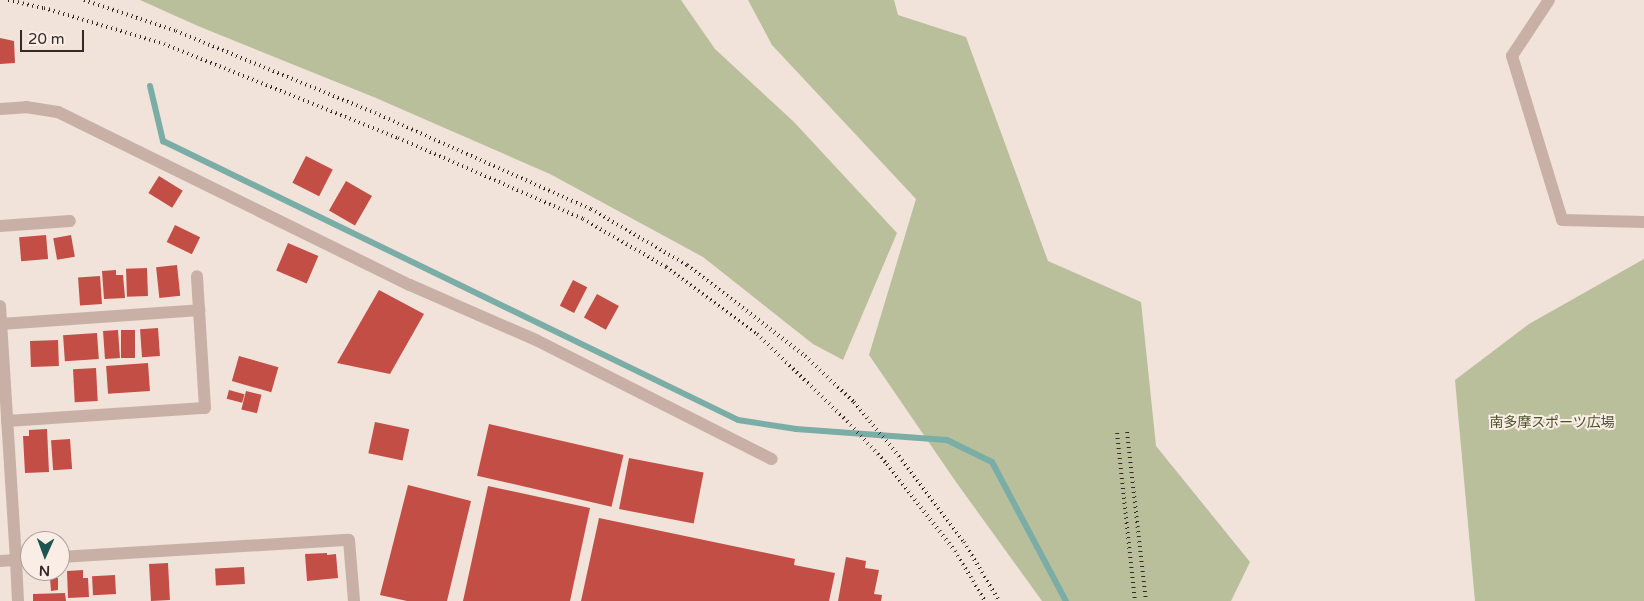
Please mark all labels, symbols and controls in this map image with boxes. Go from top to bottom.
scale bar [22,20,86,52]
text: 20 m [28,30,65,48]
park label: 南多摩スポーツ広場 [1489,415,1615,431]
north arrow [20,531,70,581]
text: N [39,562,50,579]

